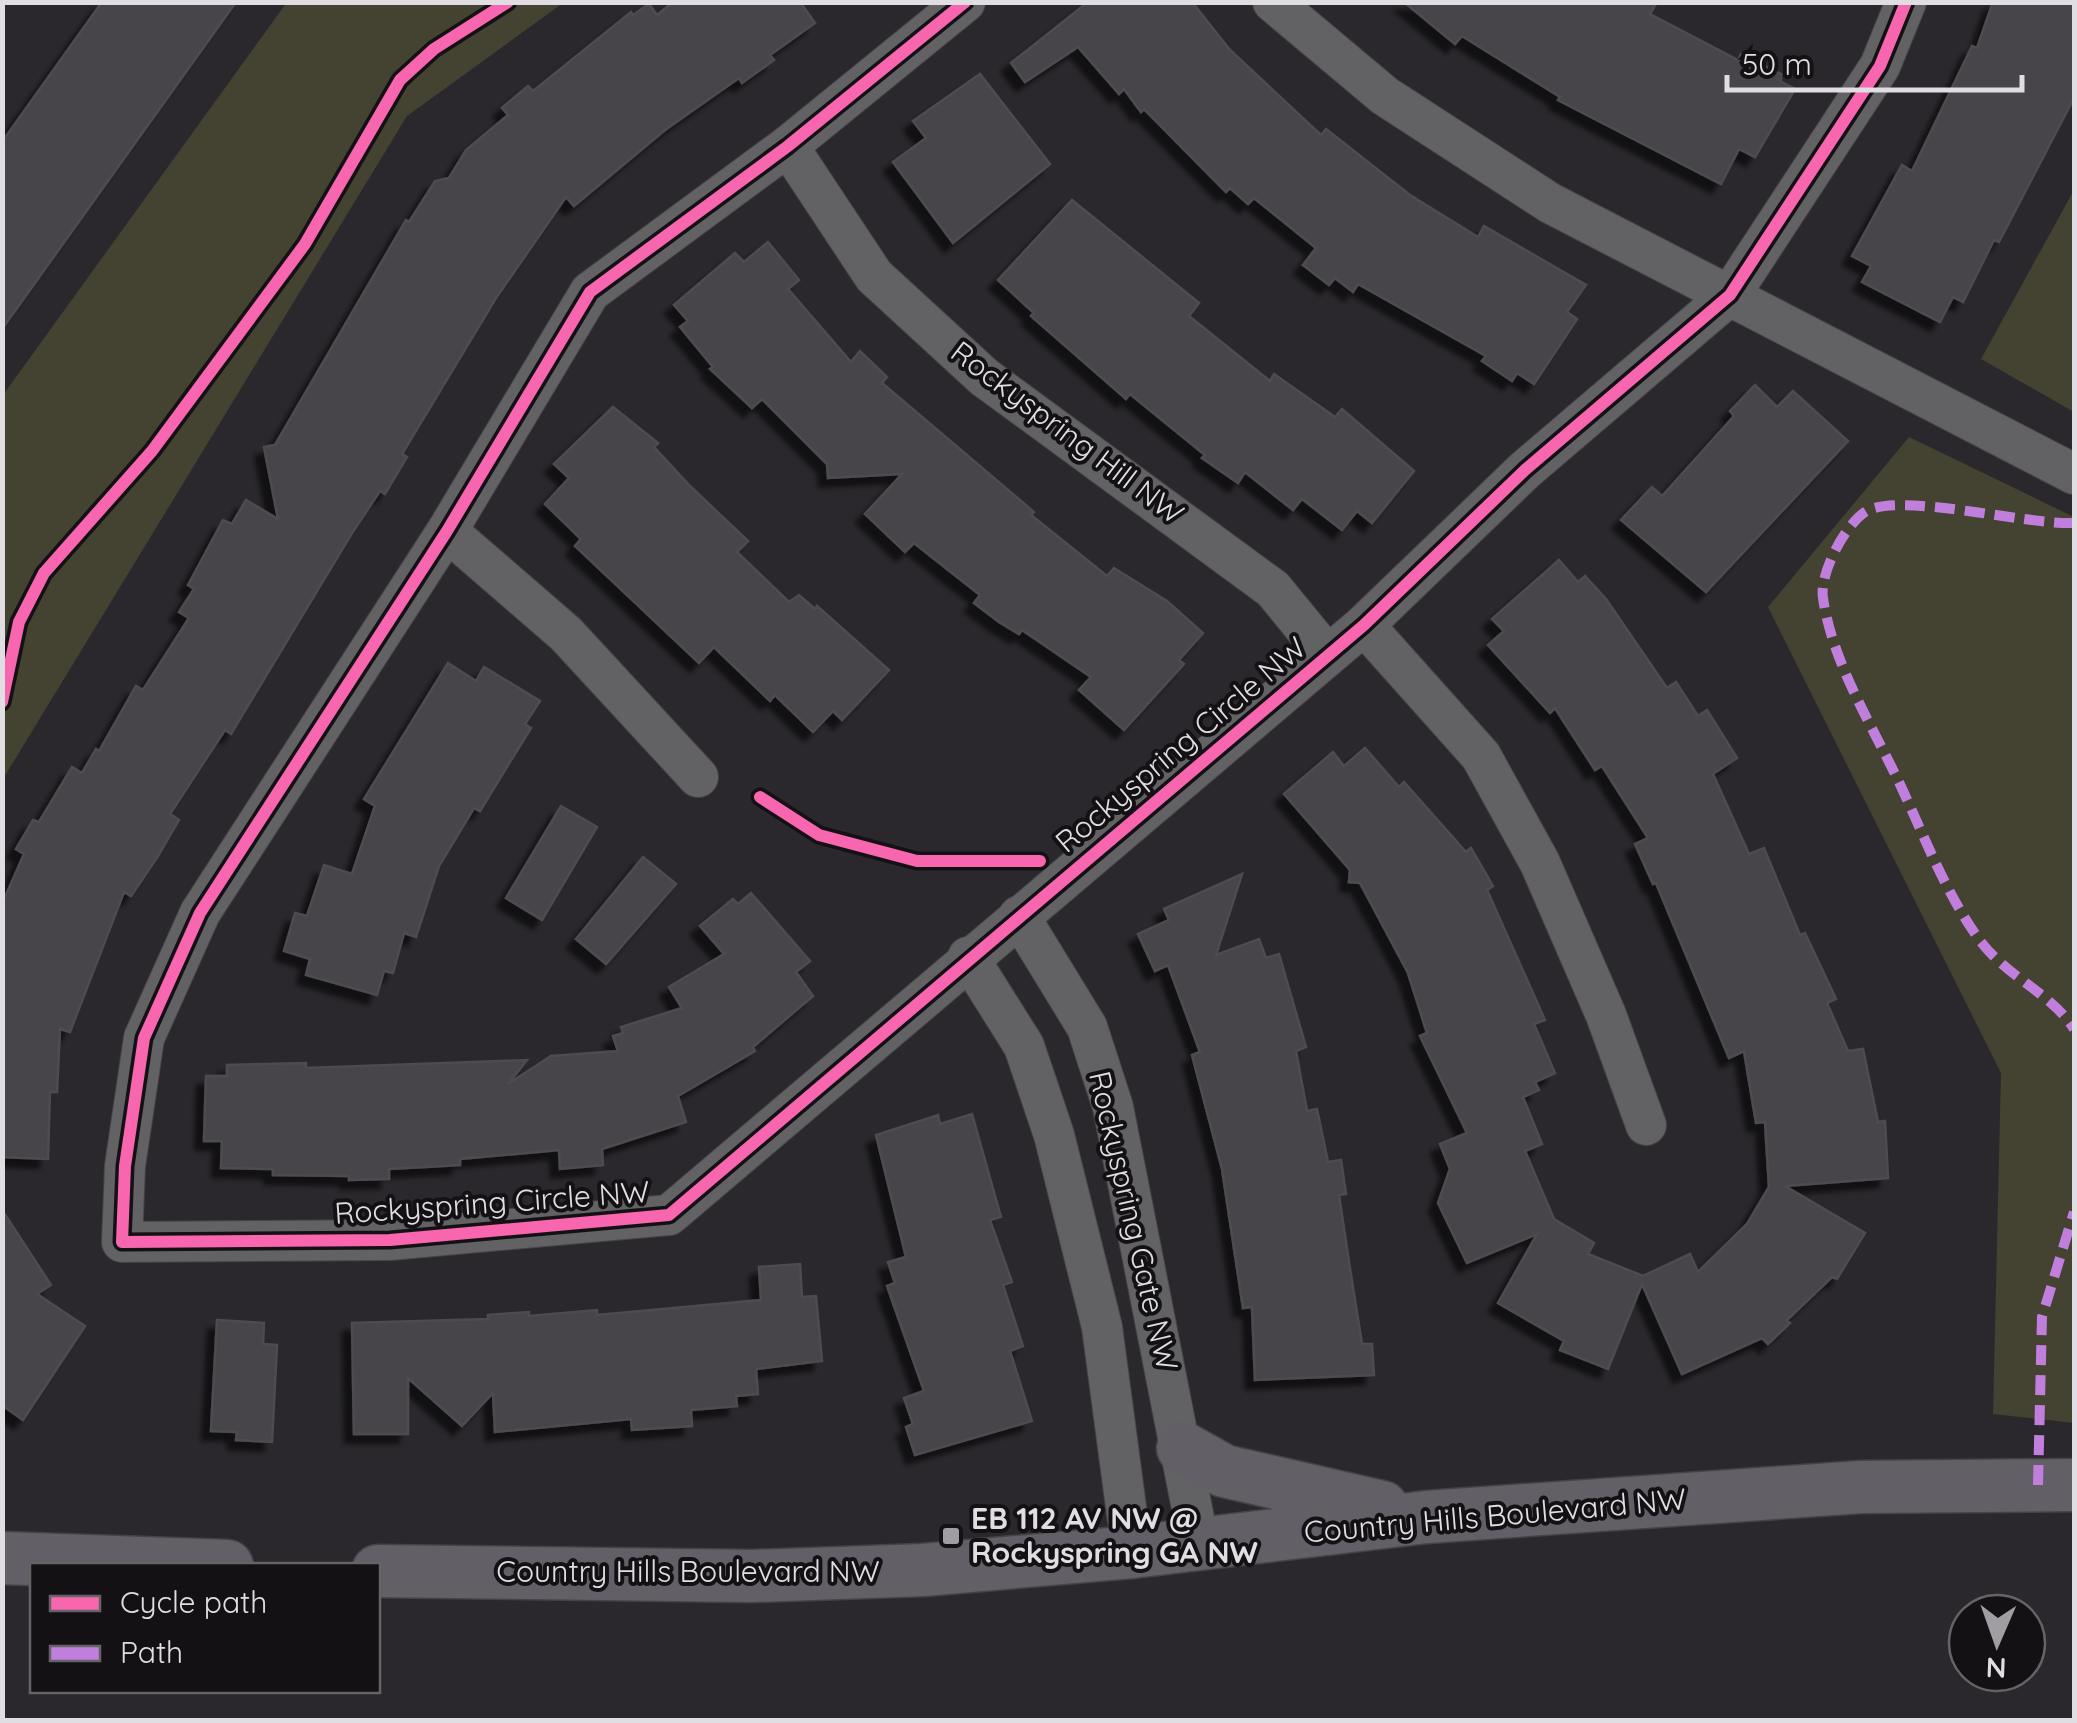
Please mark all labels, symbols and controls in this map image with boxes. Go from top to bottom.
scale bar [1727,30,2022,92]
text: 50 m [1742,45,1812,83]
street label: Rockyspring Hill NW [944,332,1192,532]
street label: Rockyspring Circle NW [1047,628,1314,860]
street label: Rockyspring Gate NW [1081,1067,1187,1374]
street label: Rockyspring Circle NW [333,1172,651,1232]
street label: Country Hills Boulevard NW [1302,1479,1688,1551]
place label: EB 112 AV NW @ Rockyspring GA NW [971,1499,1258,1571]
marker: EB 112 AV NW @ Rockyspring GA NW [940,1525,962,1547]
street label: Country Hills Boulevard NW [496,1552,880,1590]
legend [30,1563,380,1693]
text: Cycle path [120,1583,267,1621]
north arrow [1947,1593,2047,1693]
text: Path [120,1633,183,1671]
text: N [1985,1651,2007,1686]

